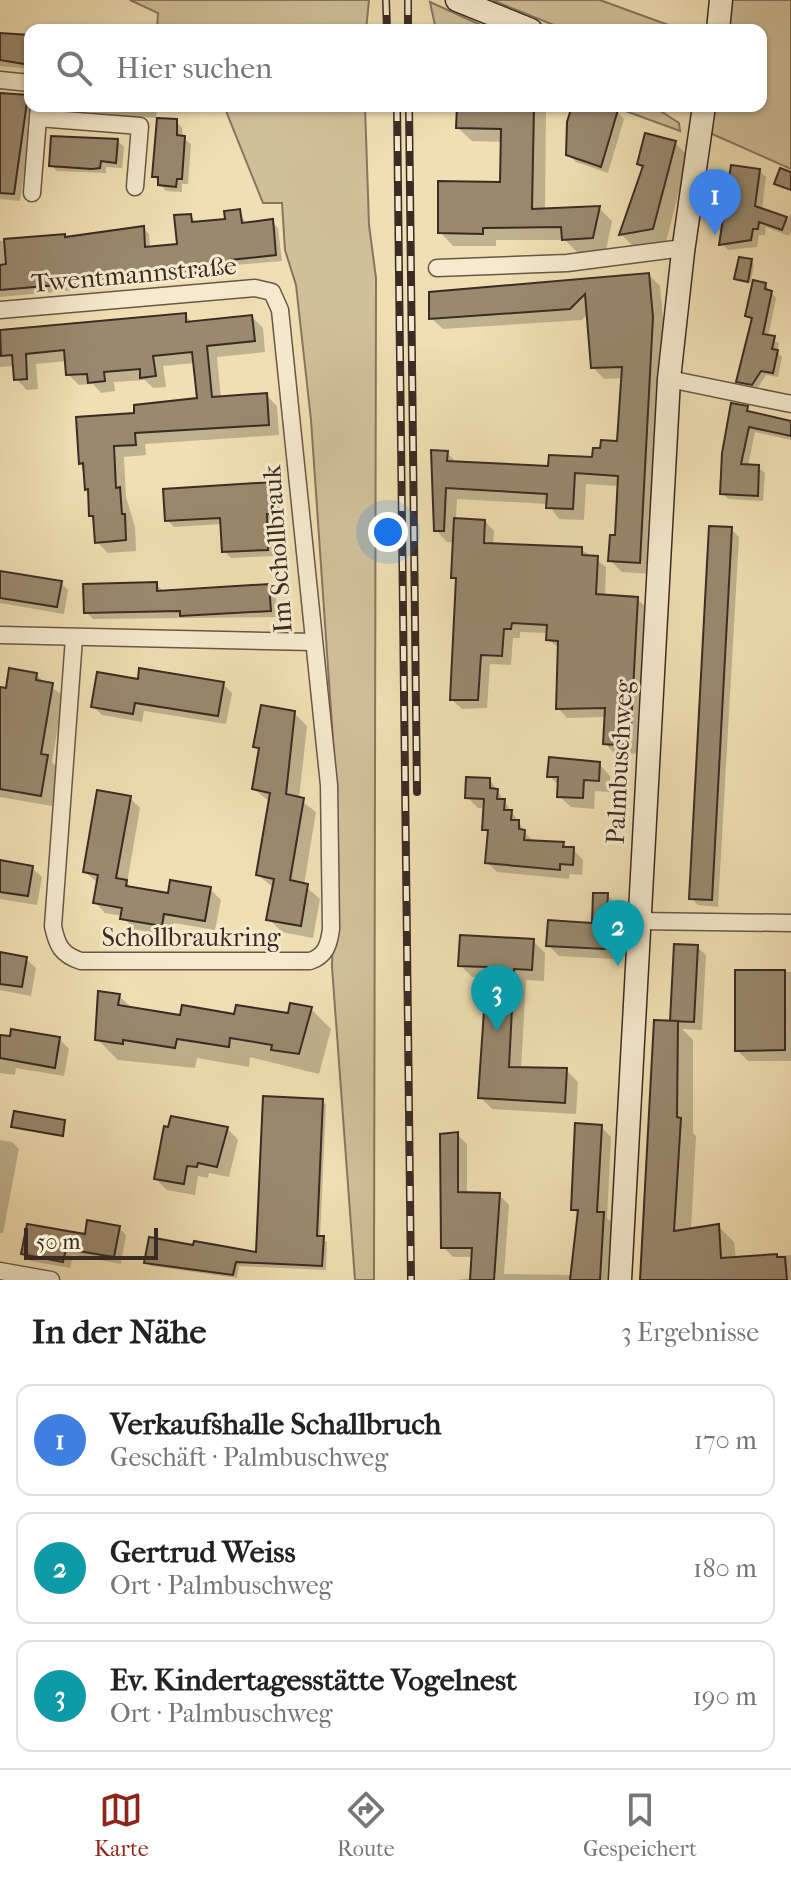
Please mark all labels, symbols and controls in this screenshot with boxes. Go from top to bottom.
search box [24,24,767,112]
icon: search [52,46,96,90]
text: Hier suchen [116,51,272,86]
pin: 1 [689,169,741,235]
street label: Twentmannstraße [30,250,238,299]
street label: Im Schollbrauk [256,463,299,634]
your location [368,512,408,552]
street label: Palmbuschweg [600,678,639,845]
pin: 2 [592,900,644,966]
street label: Schollbraukring [102,922,282,953]
pin: 3 [471,965,523,1031]
scale bar [24,1224,158,1260]
text: 50 m [36,1229,81,1255]
text: In der Nähe [32,1312,206,1352]
text: 3 Ergebnisse [621,1317,759,1348]
text: Verkaufshalle Schallbruch [110,1407,441,1442]
text: 1 [55,1425,65,1456]
text: 170 m [694,1425,757,1456]
text: Geschäft · Palmbuschweg [110,1442,388,1473]
text: Gertrud Weiss [110,1535,296,1570]
text: 2 [53,1553,67,1584]
text: 180 m [693,1553,757,1584]
text: Ort · Palmbuschweg [110,1570,332,1601]
text: Ev. Kindertagesstätte Vogelnest [110,1663,517,1698]
text: 3 [55,1681,65,1712]
text: 190 m [693,1681,757,1712]
text: Ort · Palmbuschweg [110,1698,332,1729]
tab: Karte [94,1788,149,1862]
tab: Route [337,1788,395,1862]
tab: Gespeichert [583,1788,697,1862]

